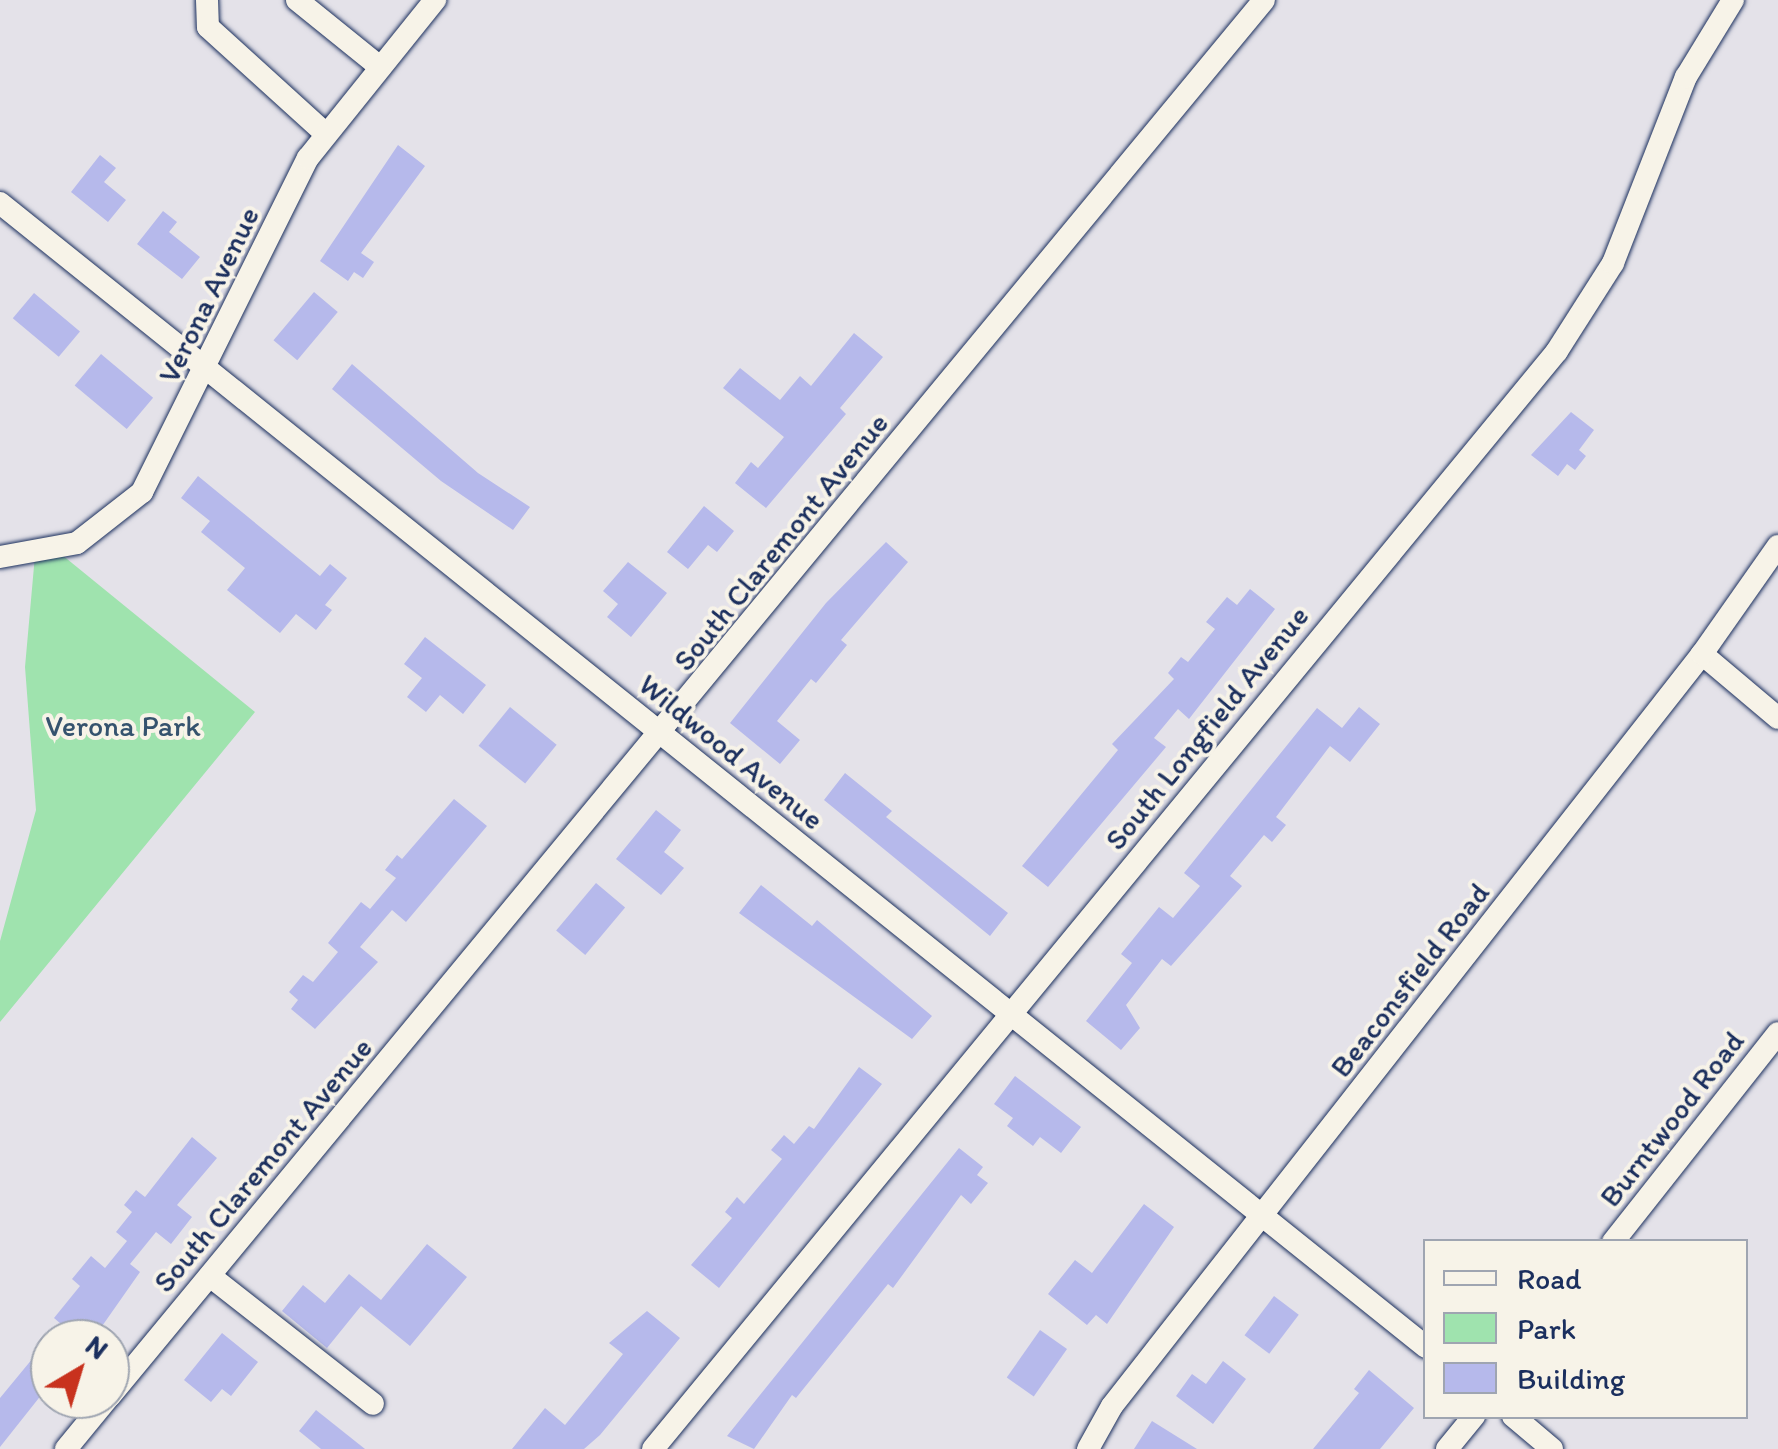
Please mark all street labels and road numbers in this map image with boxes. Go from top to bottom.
street label: Verona Avenue [151,202,267,388]
street label: South Claremont Avenue [666,406,896,678]
street label: South Longfield Avenue [1097,599,1317,857]
street label: Wildwood Avenue [632,667,830,837]
street label: Beaconsfield Road [1323,876,1497,1084]
street label: Burntwood Road [1592,1024,1752,1214]
street label: South Claremont Avenue [146,1031,380,1299]

